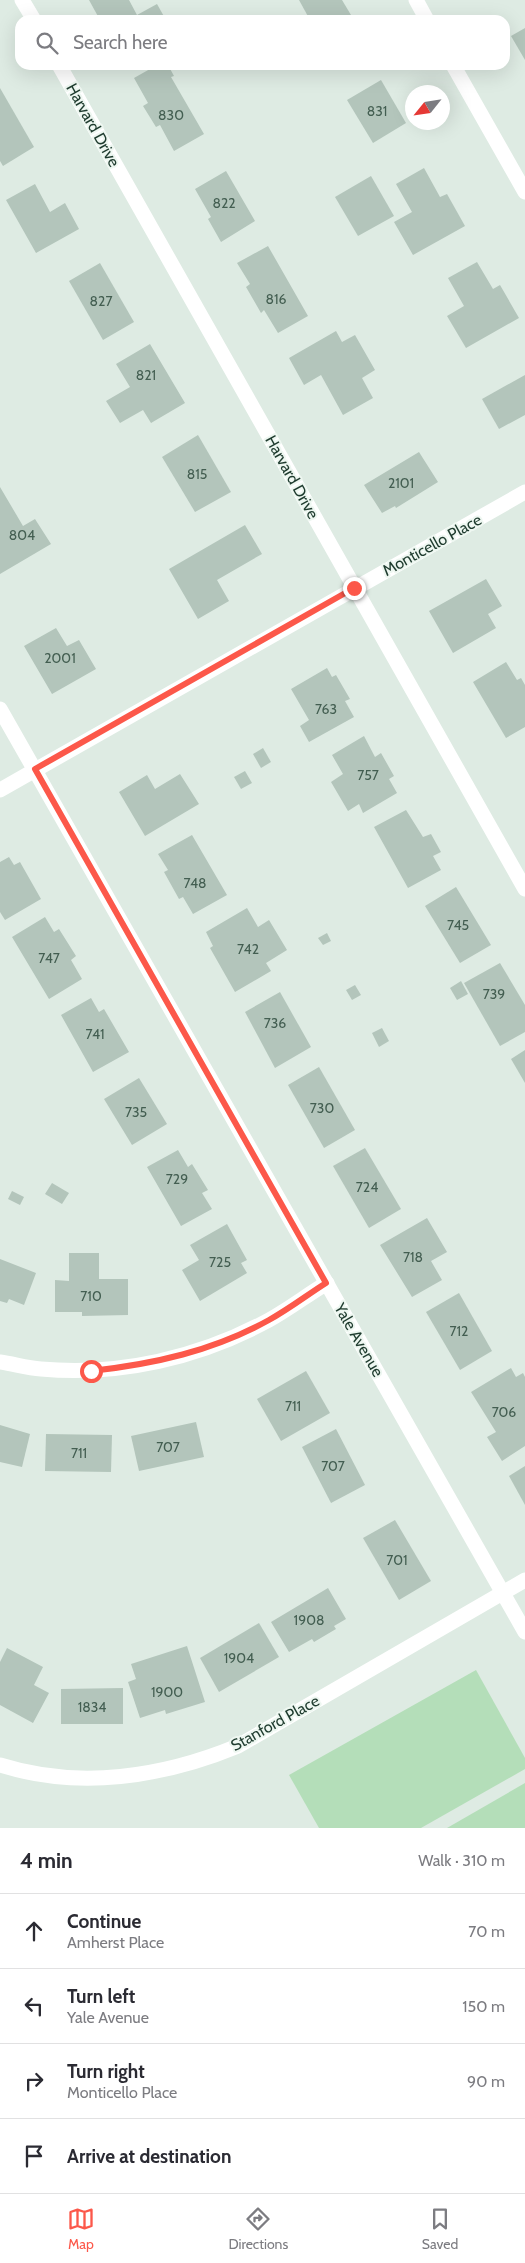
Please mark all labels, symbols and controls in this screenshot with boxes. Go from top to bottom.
search box [15,15,510,70]
icon: search [33,29,61,57]
text: Search here [73,31,167,54]
street label: Harvard Drive [62,80,124,170]
north arrow [405,85,450,130]
house number: 831 [367,102,387,120]
house number: 830 [158,106,184,124]
house number: 822 [212,194,236,212]
house number: 816 [266,290,287,308]
house number: 827 [90,292,112,310]
house number: 821 [136,366,156,384]
street label: Harvard Drive [261,432,323,522]
house number: 815 [187,465,207,483]
house number: 2101 [388,474,414,492]
street label: Monticello Place [379,510,485,580]
house number: 804 [9,526,35,544]
route end [343,577,366,600]
house number: 2001 [44,649,76,667]
house number: 763 [315,700,337,718]
house number: 757 [357,766,379,784]
house number: 748 [183,874,207,892]
house number: 745 [447,916,469,934]
house number: 742 [237,940,259,958]
house number: 747 [38,949,60,967]
house number: 739 [483,985,505,1003]
house number: 736 [264,1014,286,1032]
house number: 741 [85,1025,105,1043]
house number: 730 [310,1099,334,1117]
house number: 735 [125,1103,147,1121]
house number: 729 [166,1170,188,1188]
house number: 724 [356,1178,378,1196]
house number: 718 [403,1248,423,1266]
house number: 725 [209,1253,231,1271]
house number: 710 [80,1287,102,1305]
street label: Yale Avenue [330,1299,388,1380]
house number: 712 [450,1322,468,1340]
route start [80,1360,103,1383]
house number: 711 [285,1397,301,1415]
house number: 706 [492,1403,516,1421]
house number: 707 [156,1438,180,1456]
house number: 711 [71,1444,87,1462]
house number: 707 [321,1457,345,1475]
house number: 701 [386,1551,408,1569]
house number: 1908 [294,1611,324,1629]
house number: 1904 [224,1649,254,1667]
house number: 1900 [151,1683,183,1701]
street label: Stanford Place [227,1691,323,1755]
house number: 1834 [78,1698,106,1716]
text: 4 min [20,1848,73,1873]
text: Walk · 310 m [418,1851,505,1870]
text: Continue [67,1910,141,1933]
icon: ahead [20,1917,48,1945]
text: 70 m [468,1922,505,1941]
text: Amherst Place [67,1933,164,1952]
text: Turn left [67,1985,135,2008]
icon: left [20,1992,48,2020]
text: 150 m [462,1997,505,2016]
text: Yale Avenue [67,2008,149,2027]
text: Turn right [67,2060,145,2083]
icon: right [20,2067,48,2095]
text: 90 m [467,2072,505,2091]
text: Monticello Place [67,2083,177,2102]
icon: arrive [20,2142,48,2170]
text: Arrive at destination [67,2145,231,2168]
tab: Map [67,2205,95,2253]
tab: Directions [228,2205,288,2253]
tab: Saved [422,2205,458,2253]

